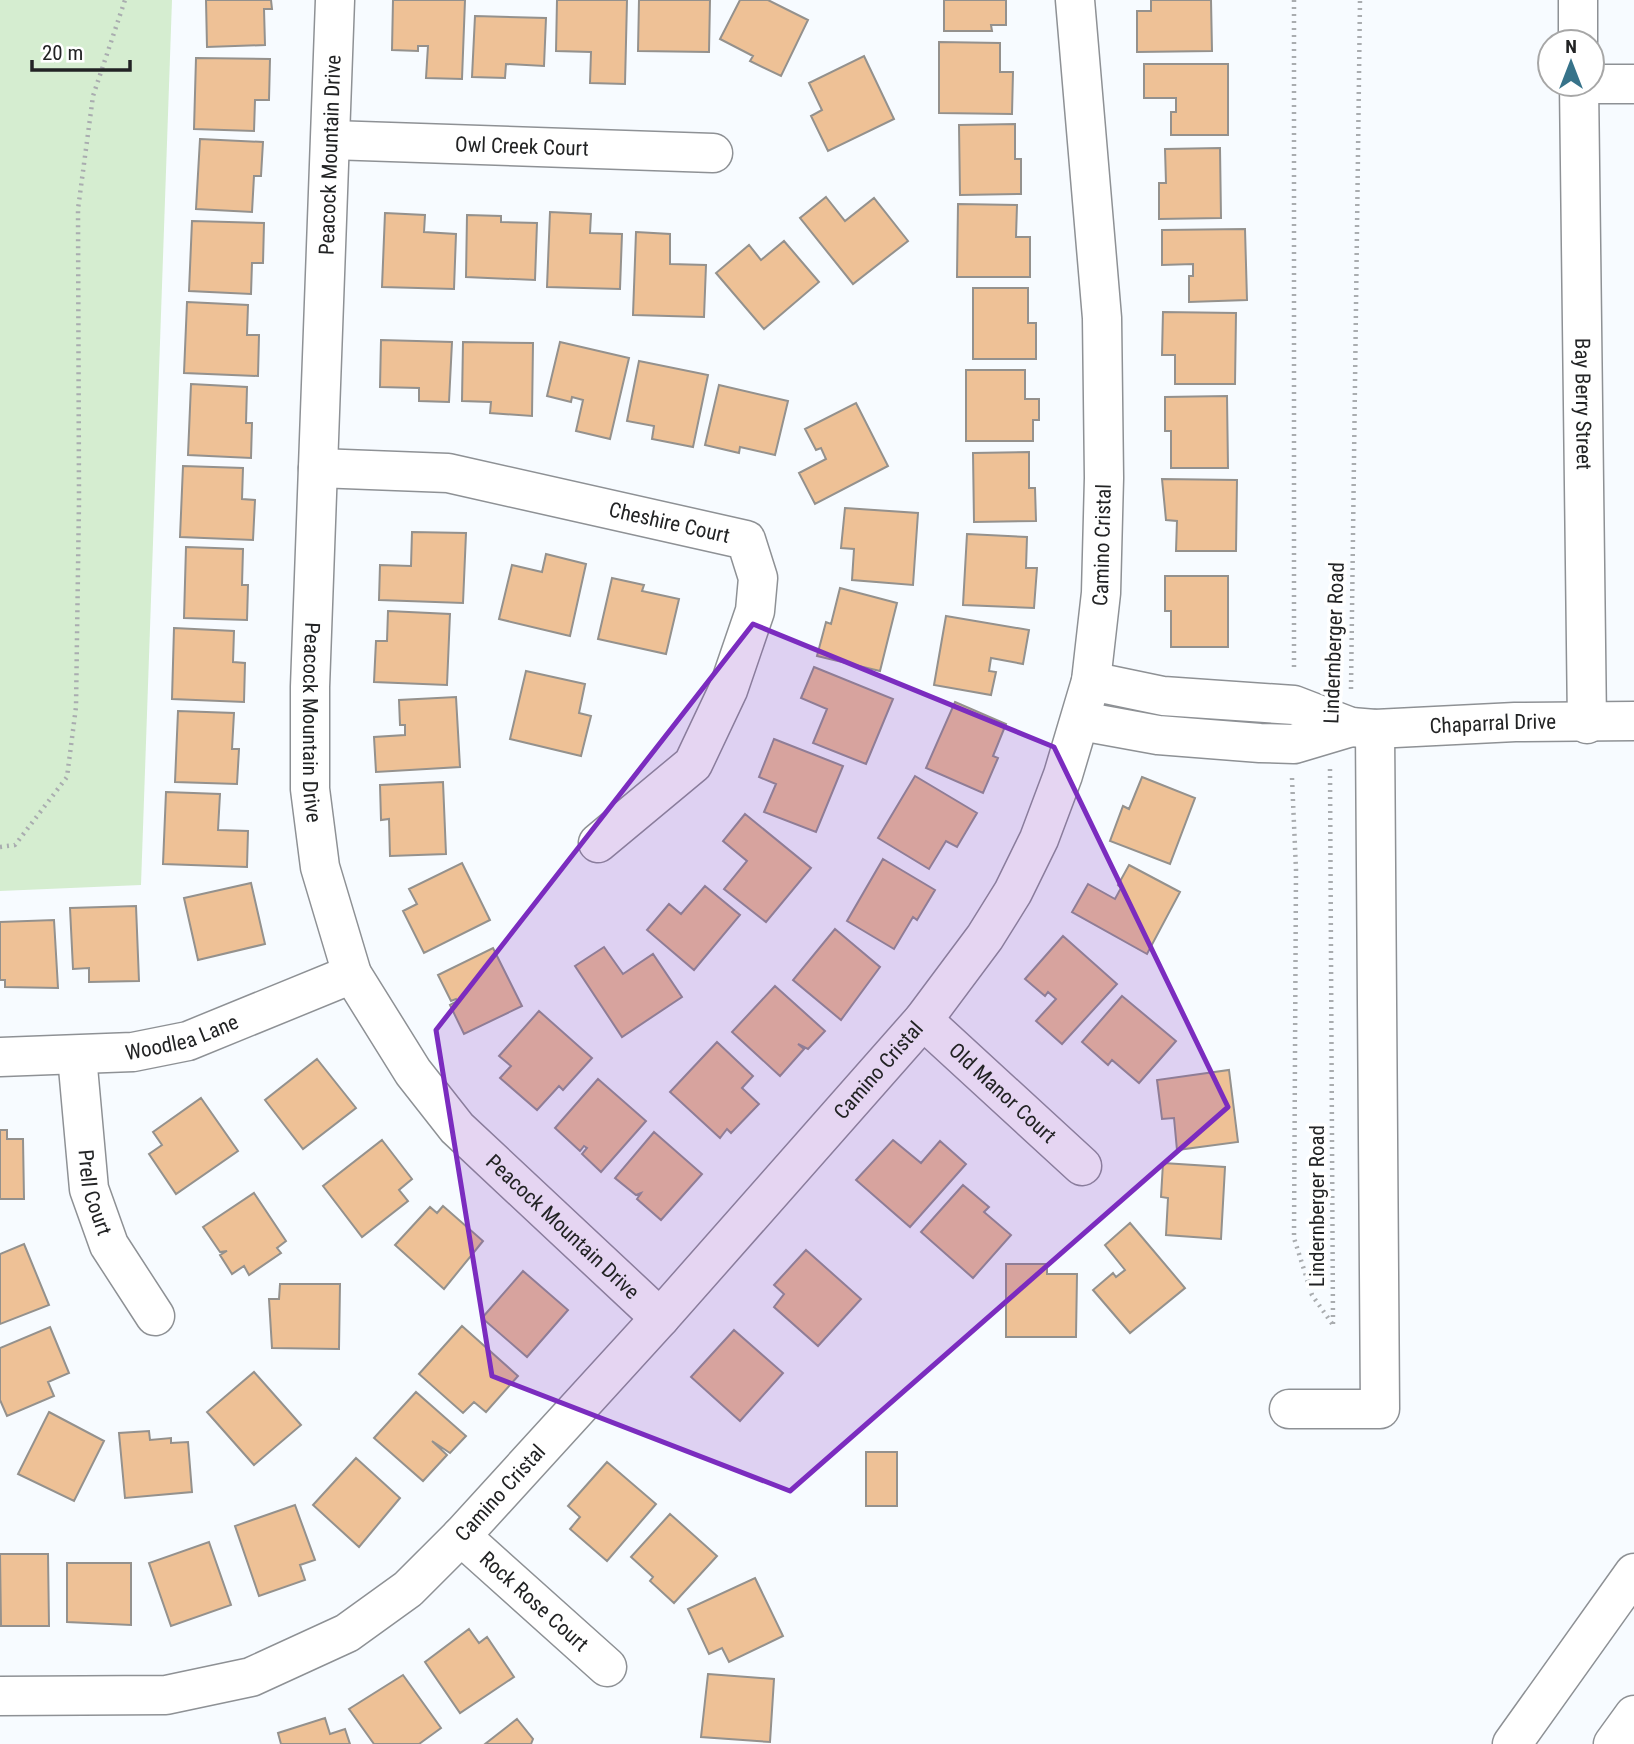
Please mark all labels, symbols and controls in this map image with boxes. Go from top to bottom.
scale bar [32,28,130,72]
north arrow [1536,28,1606,98]
text: N [1565,35,1577,58]
text: 20 m [42,41,83,65]
street label: Peacock Mountain Drive [315,54,345,256]
street label: Owl Creek Court [455,132,589,161]
street label: Bay Berry Street [1570,338,1596,470]
street label: Camino Cristal [1088,484,1116,607]
street label: Cheshire Court [607,498,732,548]
street label: Lindernberger Road [1319,562,1349,724]
street label: Peacock Mountain Drive [298,622,326,824]
street label: Chaparral Drive [1429,710,1556,738]
street label: Woodlea Lane [123,1010,242,1065]
street label: Camino Cristal [829,1017,928,1124]
street label: Old Manor Court [944,1038,1061,1148]
street label: Lindernberger Road [1305,1125,1329,1287]
street label: Prell Court [73,1149,117,1239]
street label: Peacock Mountain Drive [481,1150,644,1304]
street label: Camino Cristal [450,1440,550,1546]
street label: Rock Rose Court [475,1547,593,1656]

